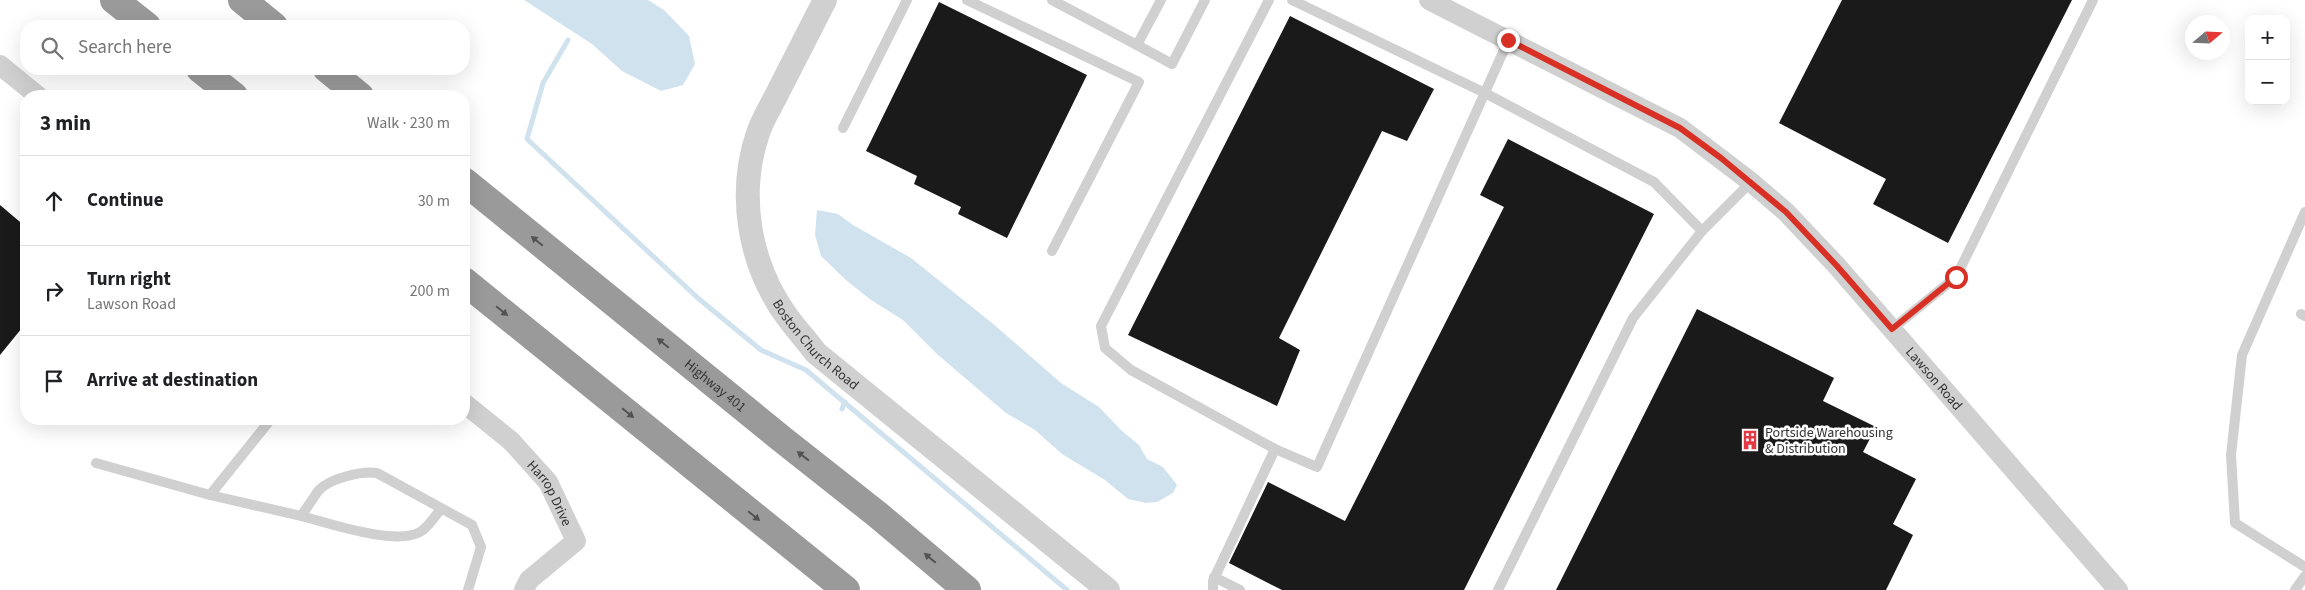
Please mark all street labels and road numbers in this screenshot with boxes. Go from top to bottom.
street label: Boston Church Road [767,296,863,395]
street label: Lawson Road [1901,343,1967,415]
street label: Highway 401 [680,355,750,417]
street label: Harrop Drive [522,456,577,530]

